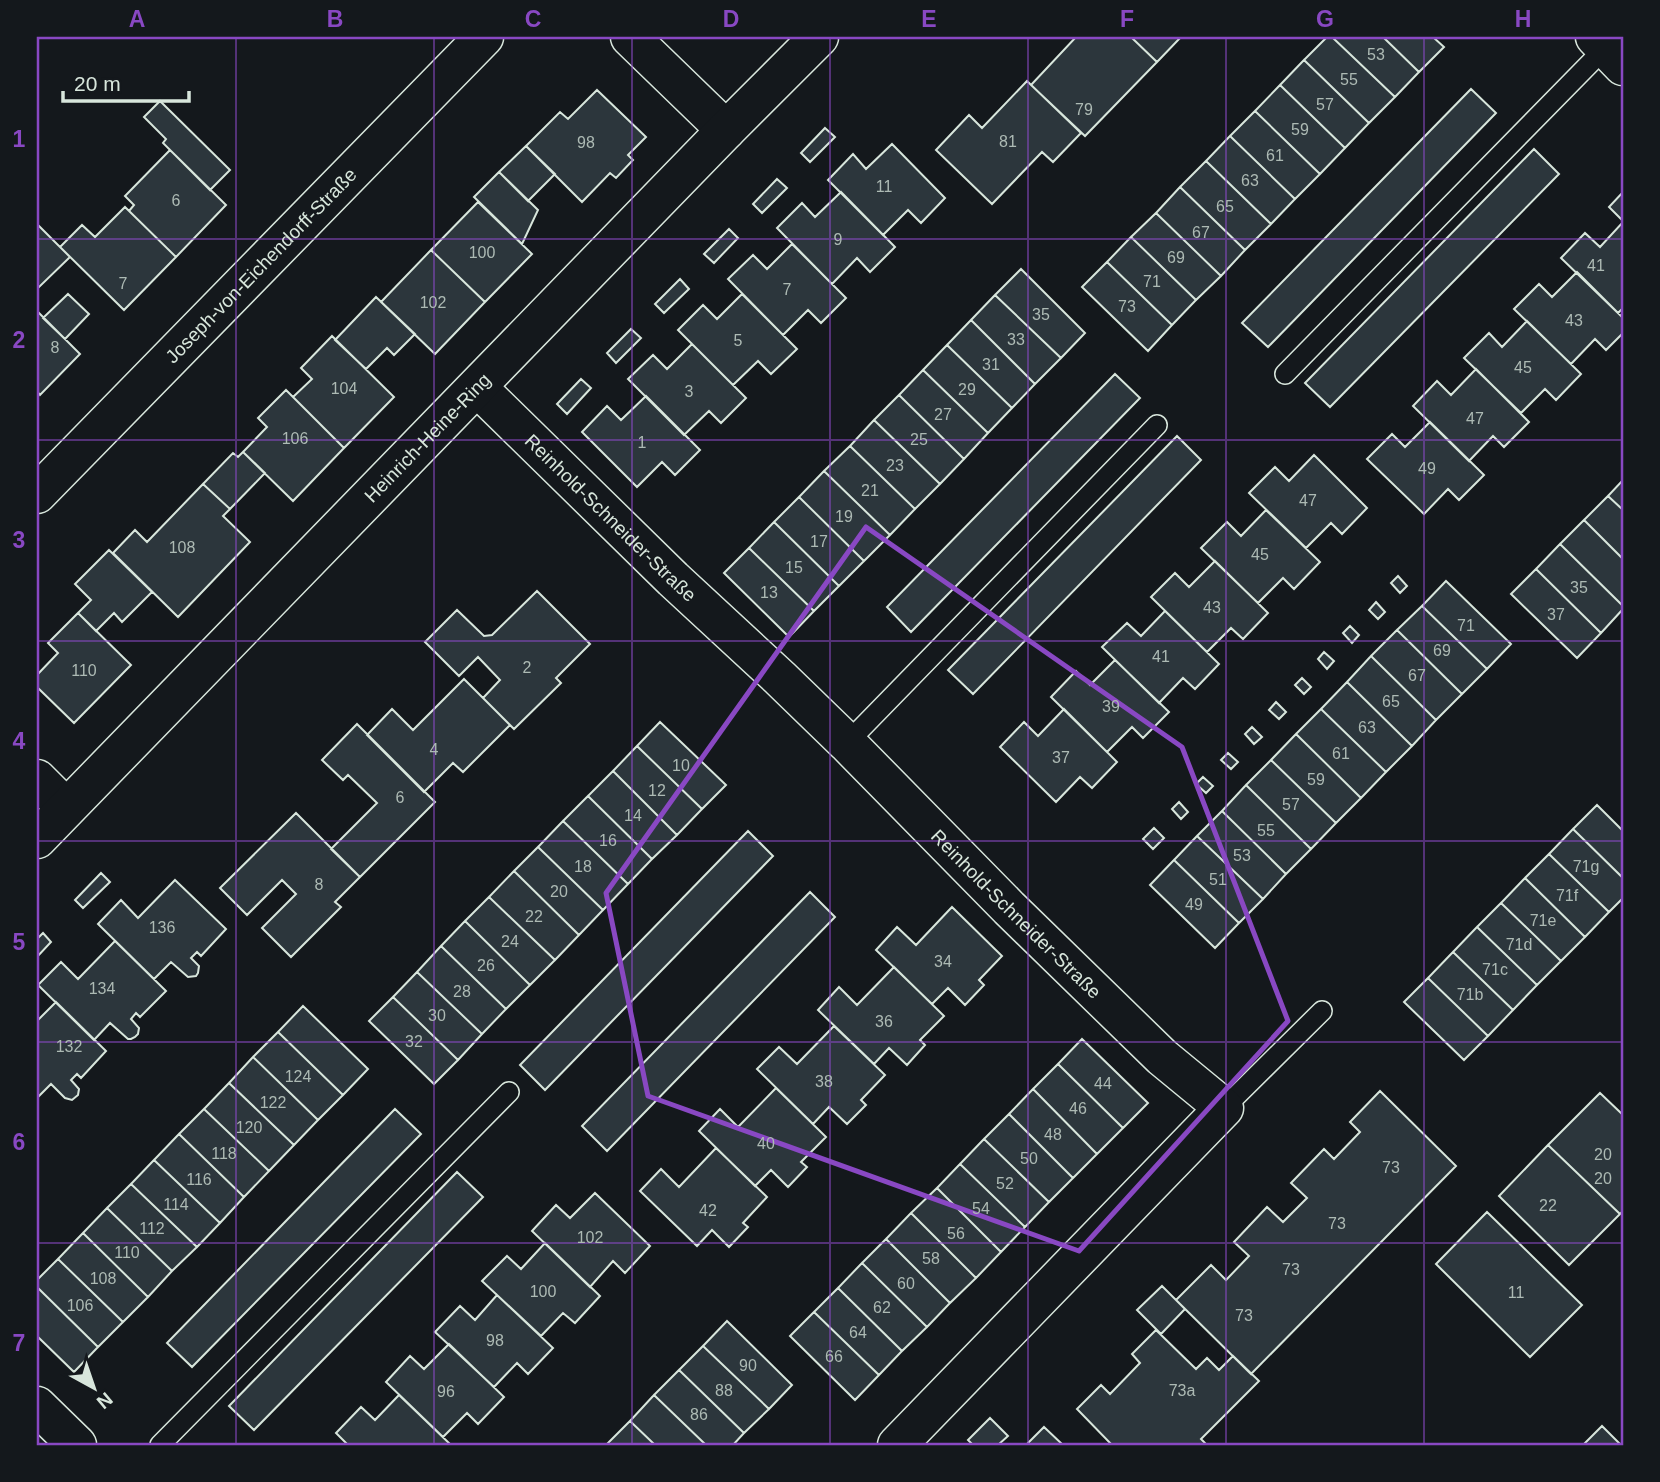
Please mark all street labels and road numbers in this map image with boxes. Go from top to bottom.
street label: Joseph-von-Eichendorff-Straße [161,164,361,367]
street label: Heinrich-Heine-Ring [360,369,495,506]
street label: Reinhold-Schneider-Straße [521,430,700,606]
street label: Reinhold-Schneider-Straße [927,825,1105,1003]

